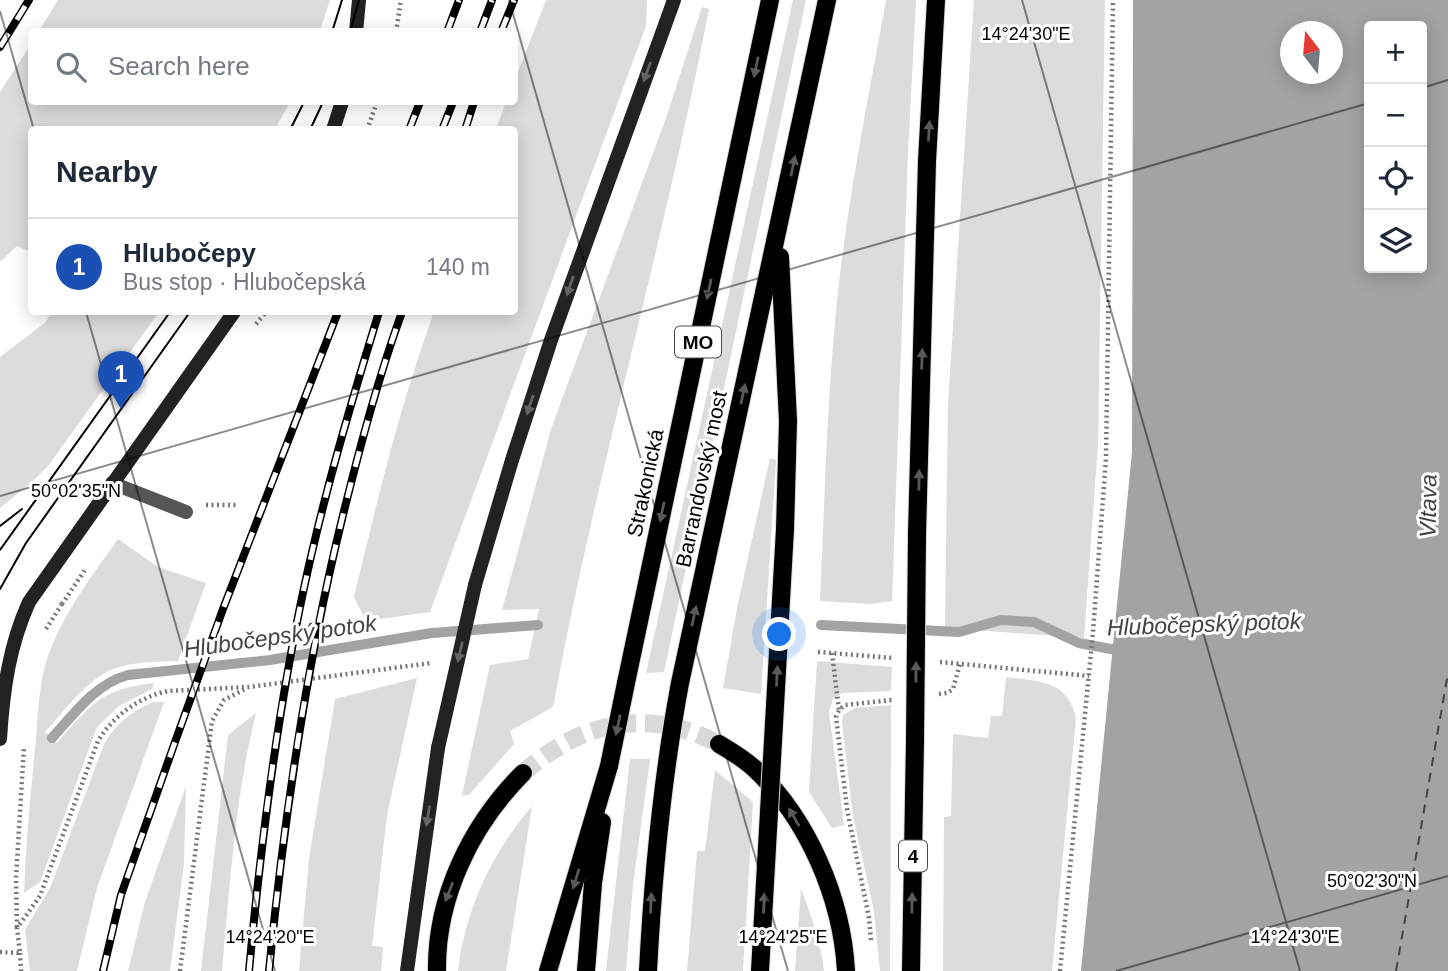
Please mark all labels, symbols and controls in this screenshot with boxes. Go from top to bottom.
north arrow [1280,21,1343,84]
map controls [1364,21,1427,273]
button: + [1364,21,1427,84]
text: 14°24'30"E [981,24,1071,44]
search box [28,28,518,105]
icon: search [52,48,90,86]
text: Search here [108,51,250,81]
one-way arrow [751,56,762,78]
one-way arrow [642,61,653,82]
button: − [1364,84,1427,147]
one-way arrow [924,120,935,142]
button: locate [1364,147,1427,210]
text: Nearby [56,155,158,188]
one-way arrow [787,155,798,177]
button: layers [1364,210,1427,273]
text: Hlubočepy [123,238,256,268]
text: 1 [73,254,85,280]
text: 140 m [426,254,490,280]
text: Bus stop · Hlubočepská [123,269,366,295]
one-way arrow [564,275,575,296]
one-way arrow [703,278,714,300]
road number: MO [675,326,721,358]
one-way arrow [916,347,928,369]
pin: 1 [98,351,144,409]
one-way arrow [738,383,749,405]
street label: Barrandovský most [671,389,731,569]
one-way arrow [524,395,535,416]
street label: Strakonická [622,427,668,539]
one-way arrow [913,469,925,491]
water label: Vltava [1414,474,1442,538]
text: 50°02'35"N [31,481,121,501]
one-way arrow [656,501,667,523]
one-way arrow [689,605,700,627]
water label: Hlubočepský potok [1106,608,1303,640]
water label: Hlubočepský potok [182,609,380,662]
your location [762,617,796,651]
one-way arrow [454,641,465,663]
one-way arrow [910,661,922,683]
one-way arrow [772,665,783,687]
one-way arrow [612,714,623,736]
one-way arrow [422,805,433,827]
one-way arrow [788,808,800,827]
road number: 4 [899,841,927,872]
one-way arrow [570,868,580,889]
text: 50°02'30"N [1327,871,1417,891]
one-way arrow [443,882,454,903]
one-way arrow [646,892,657,914]
one-way arrow [758,892,769,914]
one-way arrow [907,892,918,914]
text: 14°24'20"E [225,927,315,947]
text: 14°24'25"E [738,927,828,947]
text: 14°24'30"E [1250,927,1340,947]

